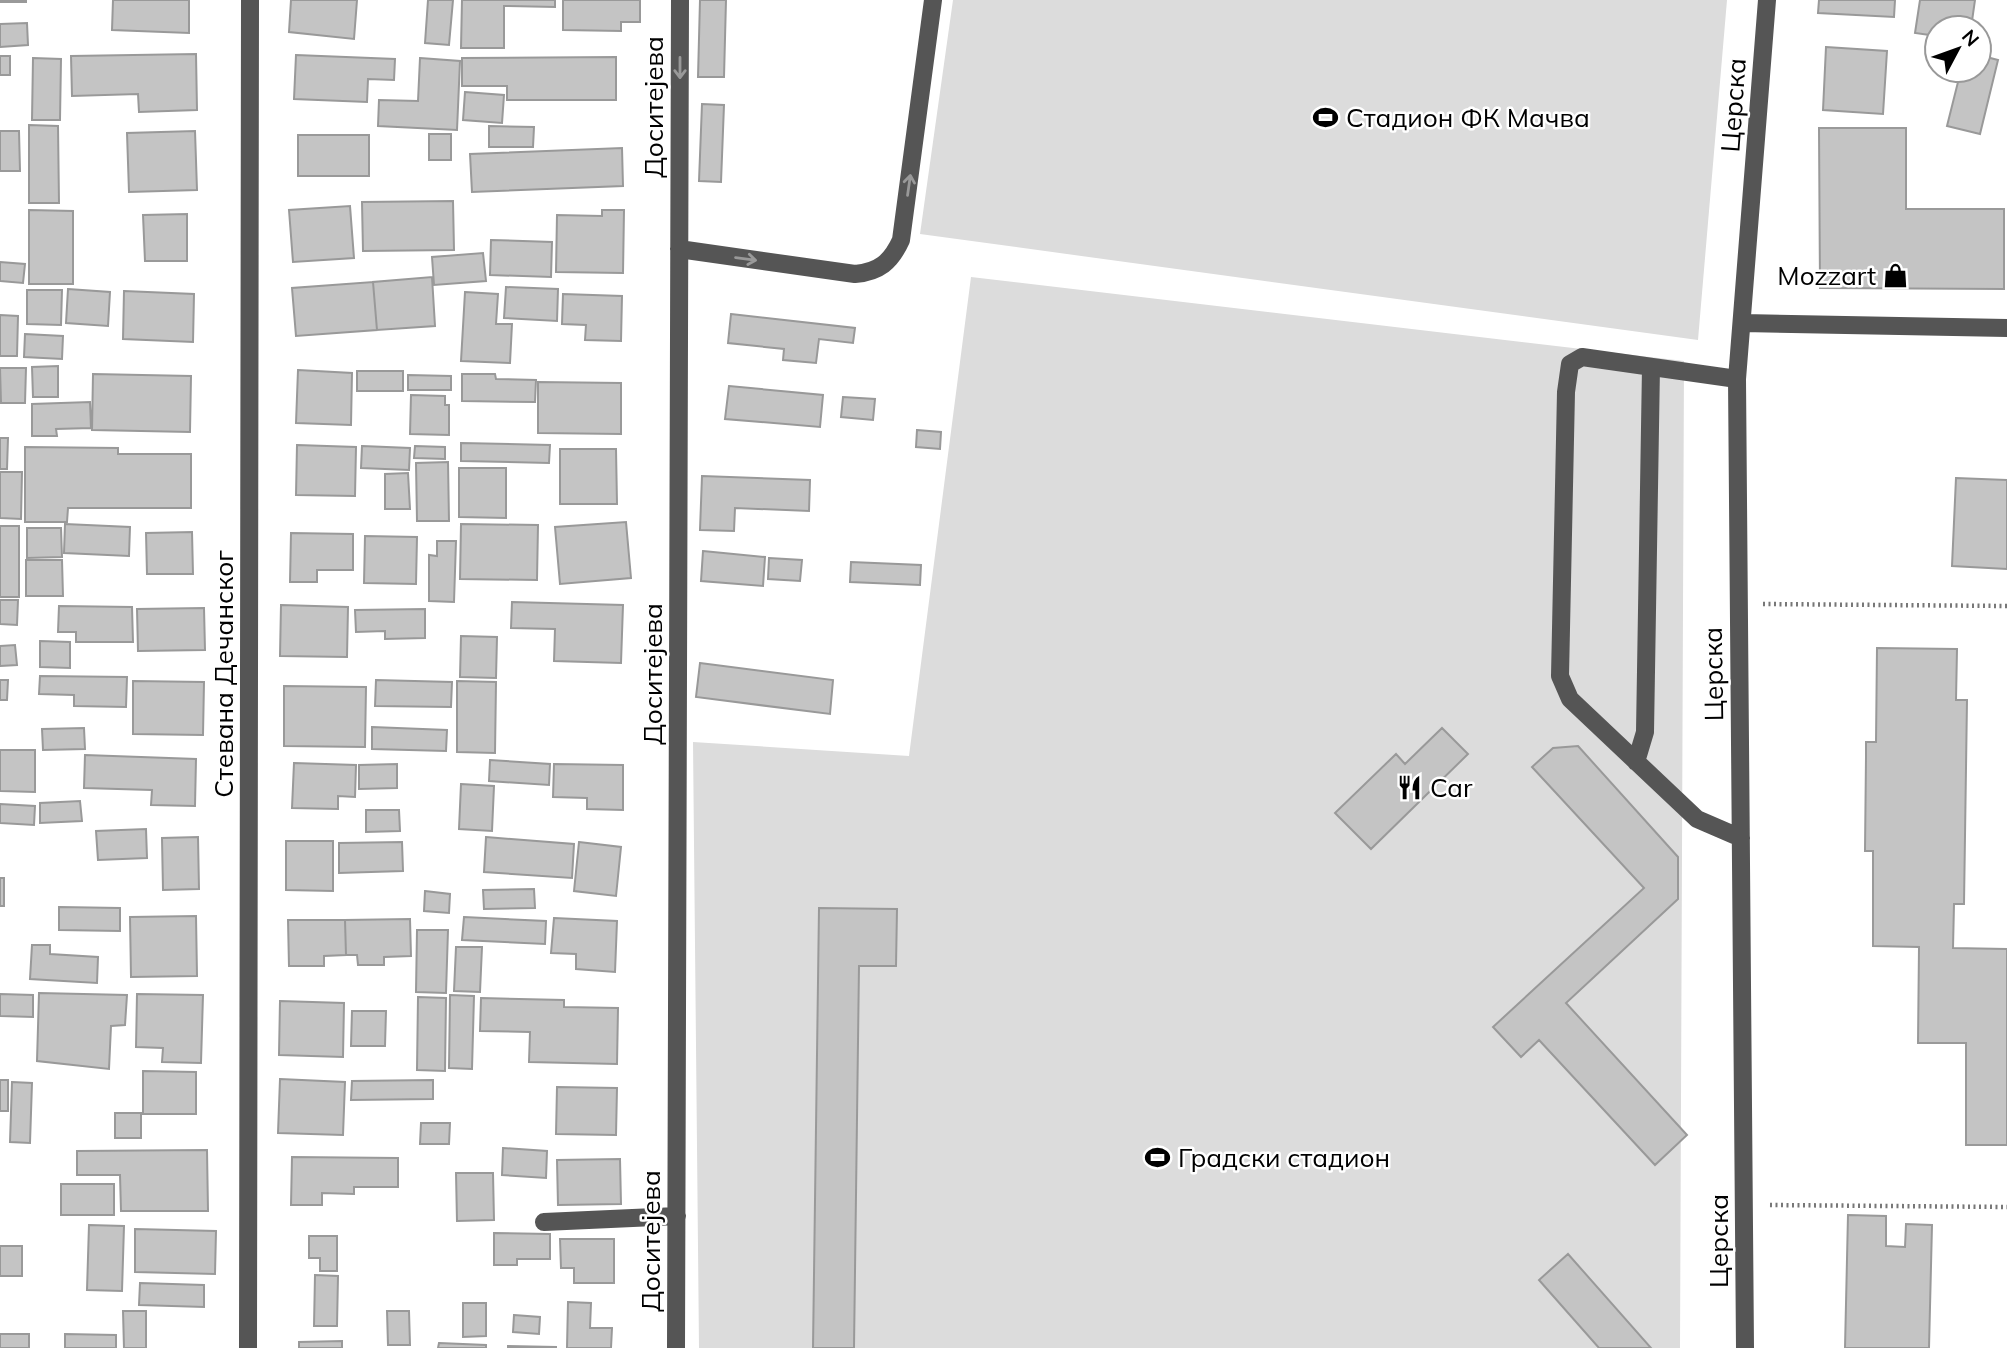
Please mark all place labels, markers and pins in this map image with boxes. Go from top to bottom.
place label: Стадион ФК Мачва [1346,101,1590,134]
sports icon: Стадион ФК Мачва [1312,103,1340,131]
place label: Mozzart [1777,259,1876,292]
shop icon: Mozzart [1882,261,1910,289]
place label: Car [1430,771,1473,804]
restaurant icon: Car [1396,773,1424,801]
place label: Градски стадион [1178,1141,1390,1174]
sports icon: Градски стадион [1144,1143,1172,1171]

